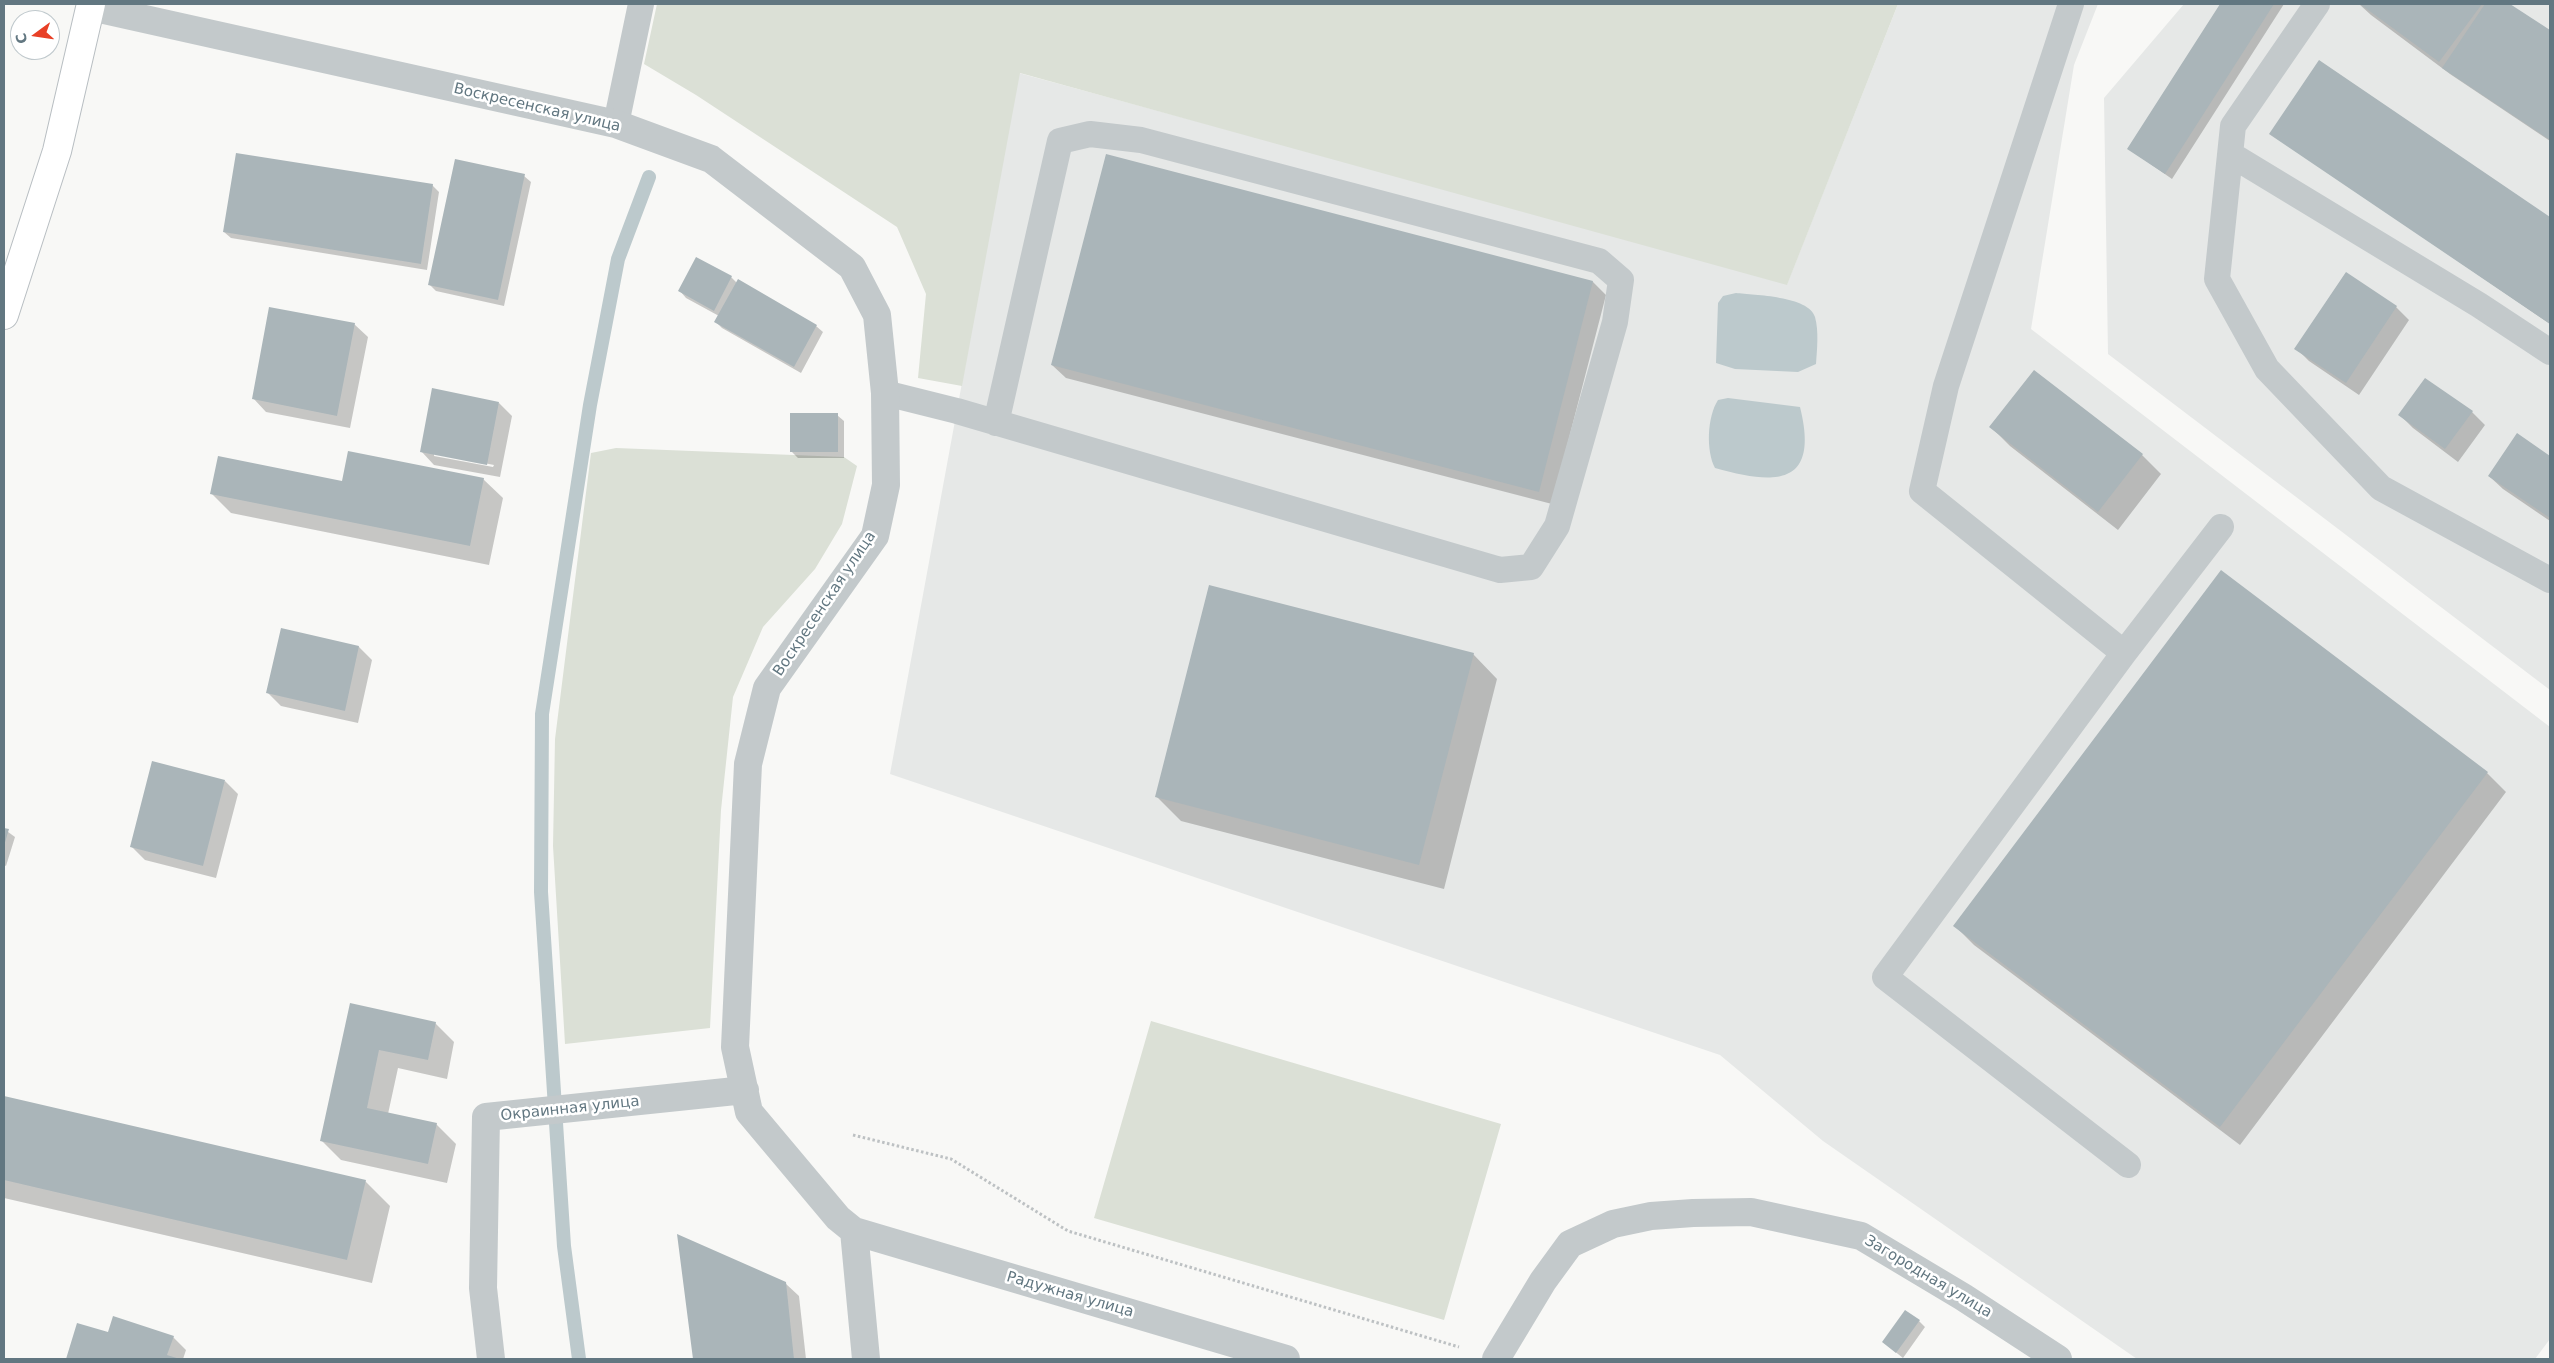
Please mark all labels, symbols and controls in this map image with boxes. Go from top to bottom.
north arrow [10,10,60,60]
text: С [12,31,30,45]
street label: Воскресенская улица [452,80,622,136]
street label: Воскресенская улица [770,528,880,680]
street label: Окраинная улица [500,1093,640,1125]
street label: Загородная улица [1861,1232,1995,1322]
street label: Радужная улица [1004,1268,1136,1322]

